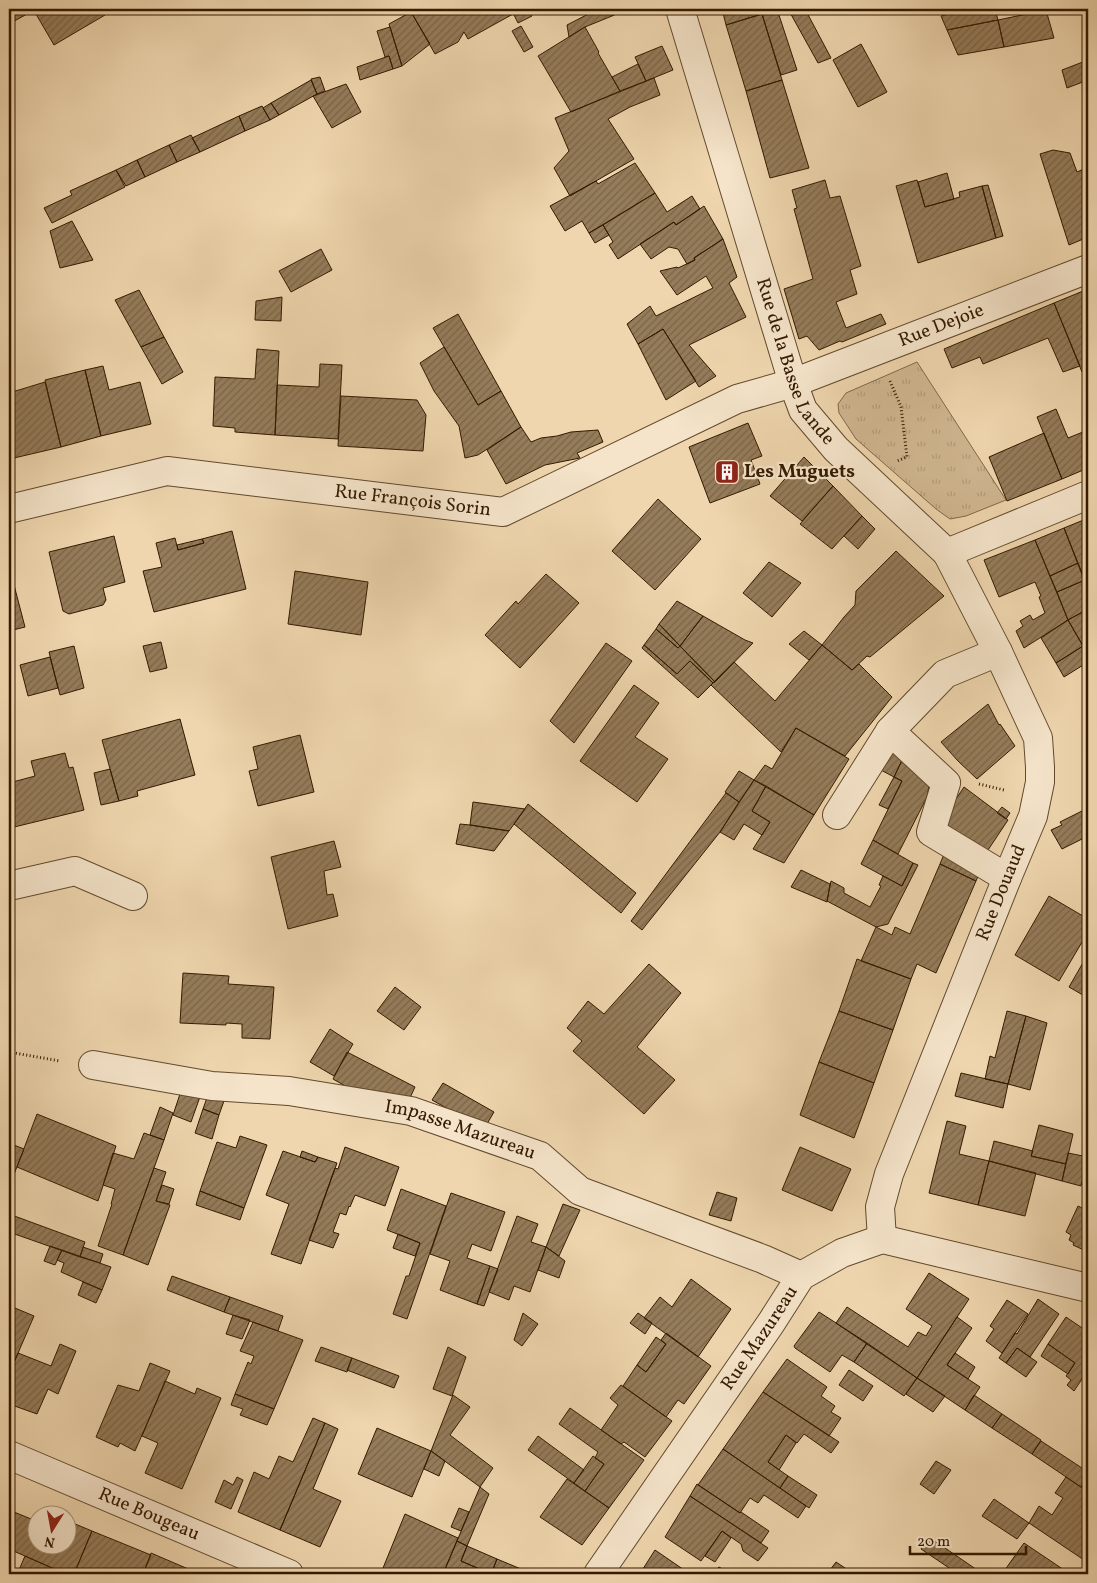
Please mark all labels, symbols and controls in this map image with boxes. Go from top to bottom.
street label: Rue de la Basse Lande [749,275,841,451]
street label: Rue Dejoie [895,297,988,354]
building icon: Les Muguets [714,459,740,485]
place label: Les Muguets [744,459,855,485]
street label: Rue François Sorin [333,479,492,523]
street label: Rue Douaud [970,841,1033,945]
street label: Impasse Mazureau [383,1094,539,1166]
street label: Rue Mazureau [715,1281,804,1396]
street label: Rue Bougeau [94,1481,204,1548]
north arrow [28,1506,78,1556]
scale bar [910,1523,1026,1555]
text: N [43,1531,57,1552]
text: 20 m [917,1532,950,1553]

